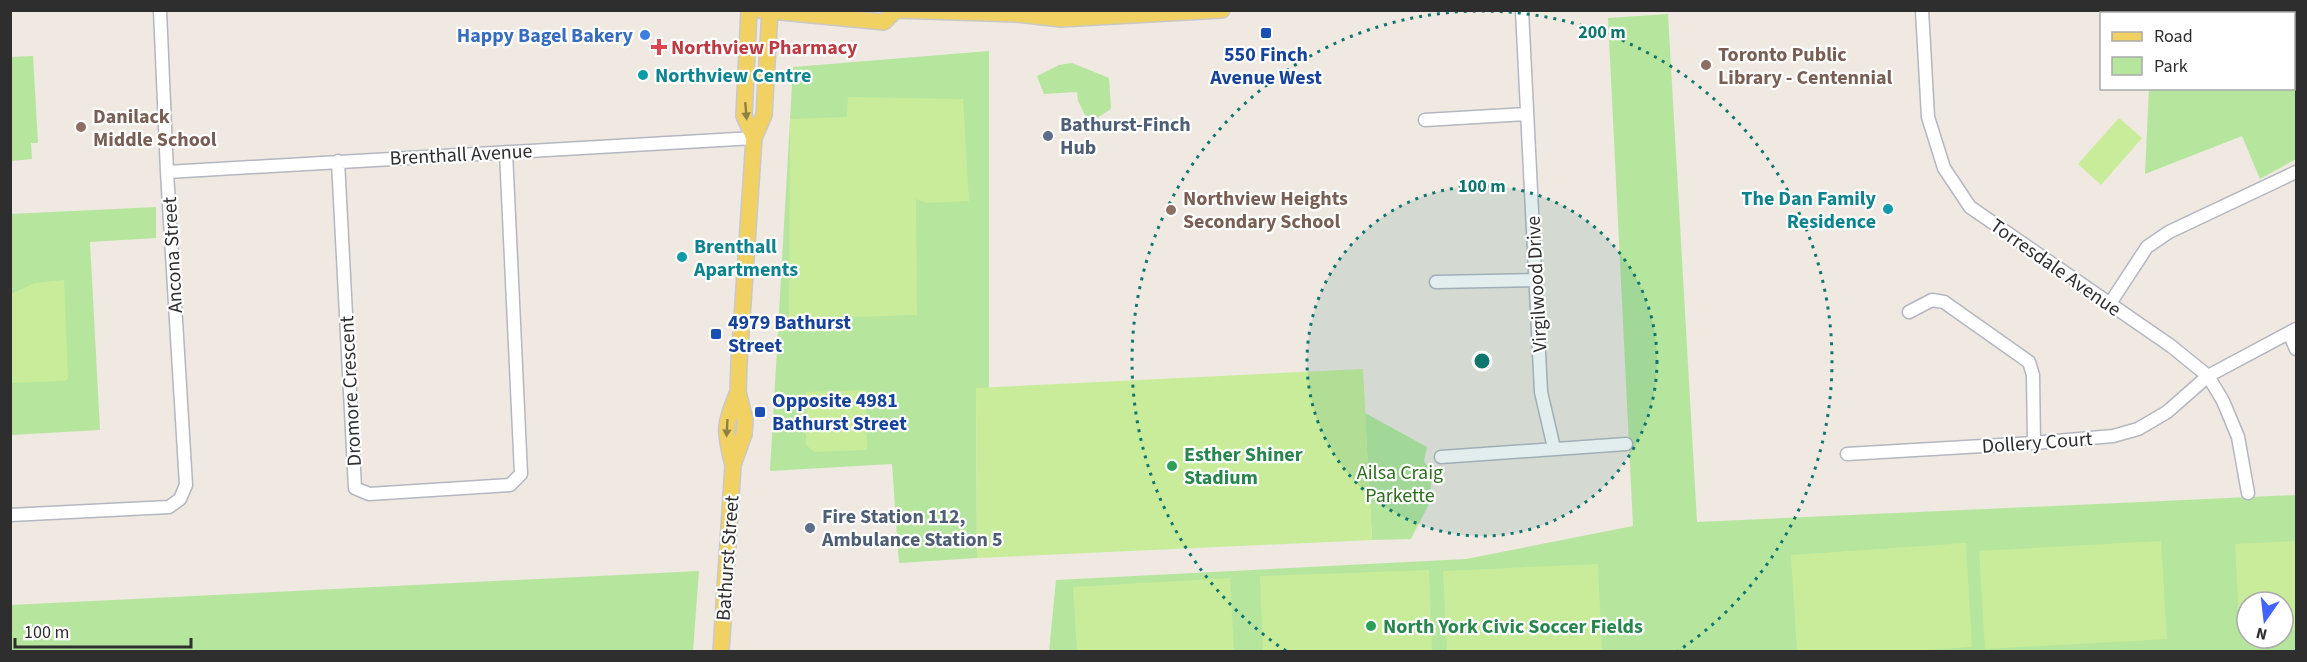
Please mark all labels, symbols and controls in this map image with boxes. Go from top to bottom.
legend [2100,12,2295,90]
text: 200 m [1578,20,1626,45]
place label: Happy Bagel Bakery [457,22,634,50]
text: Road [2154,24,2193,49]
marker: 550 Finch Avenue West [1259,26,1273,40]
marker: Happy Bagel Bakery [638,28,652,42]
place label: Northview Pharmacy [671,34,858,62]
marker: Northview Pharmacy [652,40,666,54]
place label: 550 Finch Avenue West [1209,41,1322,92]
place label: Toronto Public Library - Centennial [1718,41,1892,92]
text: Park [2154,54,2188,79]
marker: Toronto Public Library - Centennial [1699,58,1713,72]
place label: Northview Centre [655,62,811,90]
marker: Northview Centre [636,68,650,82]
one-way arrow [741,101,750,120]
place label: Danilack Middle School [93,103,217,154]
place label: Bathurst-Finch Hub [1060,111,1191,162]
marker: Danilack Middle School [74,120,88,134]
marker: Bathurst-Finch Hub [1041,129,1055,143]
street label: Brenthall Avenue [389,137,533,173]
text: 100 m [1458,174,1506,199]
place label: Northview Heights Secondary School [1183,185,1348,236]
place label: The Dan Family Residence [1741,185,1877,236]
street label: Ancona Street [156,196,190,314]
marker: The Dan Family Residence [1881,202,1895,216]
marker: Northview Heights Secondary School [1164,203,1178,217]
street label: Torresdale Avenue [1984,212,2127,324]
street label: Virgilwood Drive [1519,215,1555,353]
place label: Brenthall Apartments [693,233,798,284]
marker: Brenthall Apartments [675,250,689,264]
place label: 4979 Bathurst Street [728,309,851,360]
street label: Dromore Crescent [333,315,369,467]
marker: 4979 Bathurst Street [709,327,723,341]
centre of rings [1472,351,1492,371]
place label: Opposite 4981 Bathurst Street [772,387,907,438]
marker: Opposite 4981 Bathurst Street [753,405,767,419]
one-way arrow [722,418,731,437]
street label: Dollery Court [1981,425,2094,461]
place label: Esther Shiner Stadium [1184,441,1303,492]
marker: Esther Shiner Stadium [1165,459,1179,473]
park label: Ailsa Craig Parkette [1357,459,1443,510]
street label: Bathurst Street [710,494,746,622]
place label: Fire Station 112, Ambulance Station 5 [821,503,1003,554]
marker: Fire Station 112, Ambulance Station 5 [803,521,817,535]
north arrow [2235,590,2295,650]
scale bar [15,611,190,649]
place label: North York Civic Soccer Fields [1383,613,1643,641]
marker: North York Civic Soccer Fields [1364,619,1378,633]
text: 100 m [24,620,69,645]
text: N [2254,622,2269,646]

